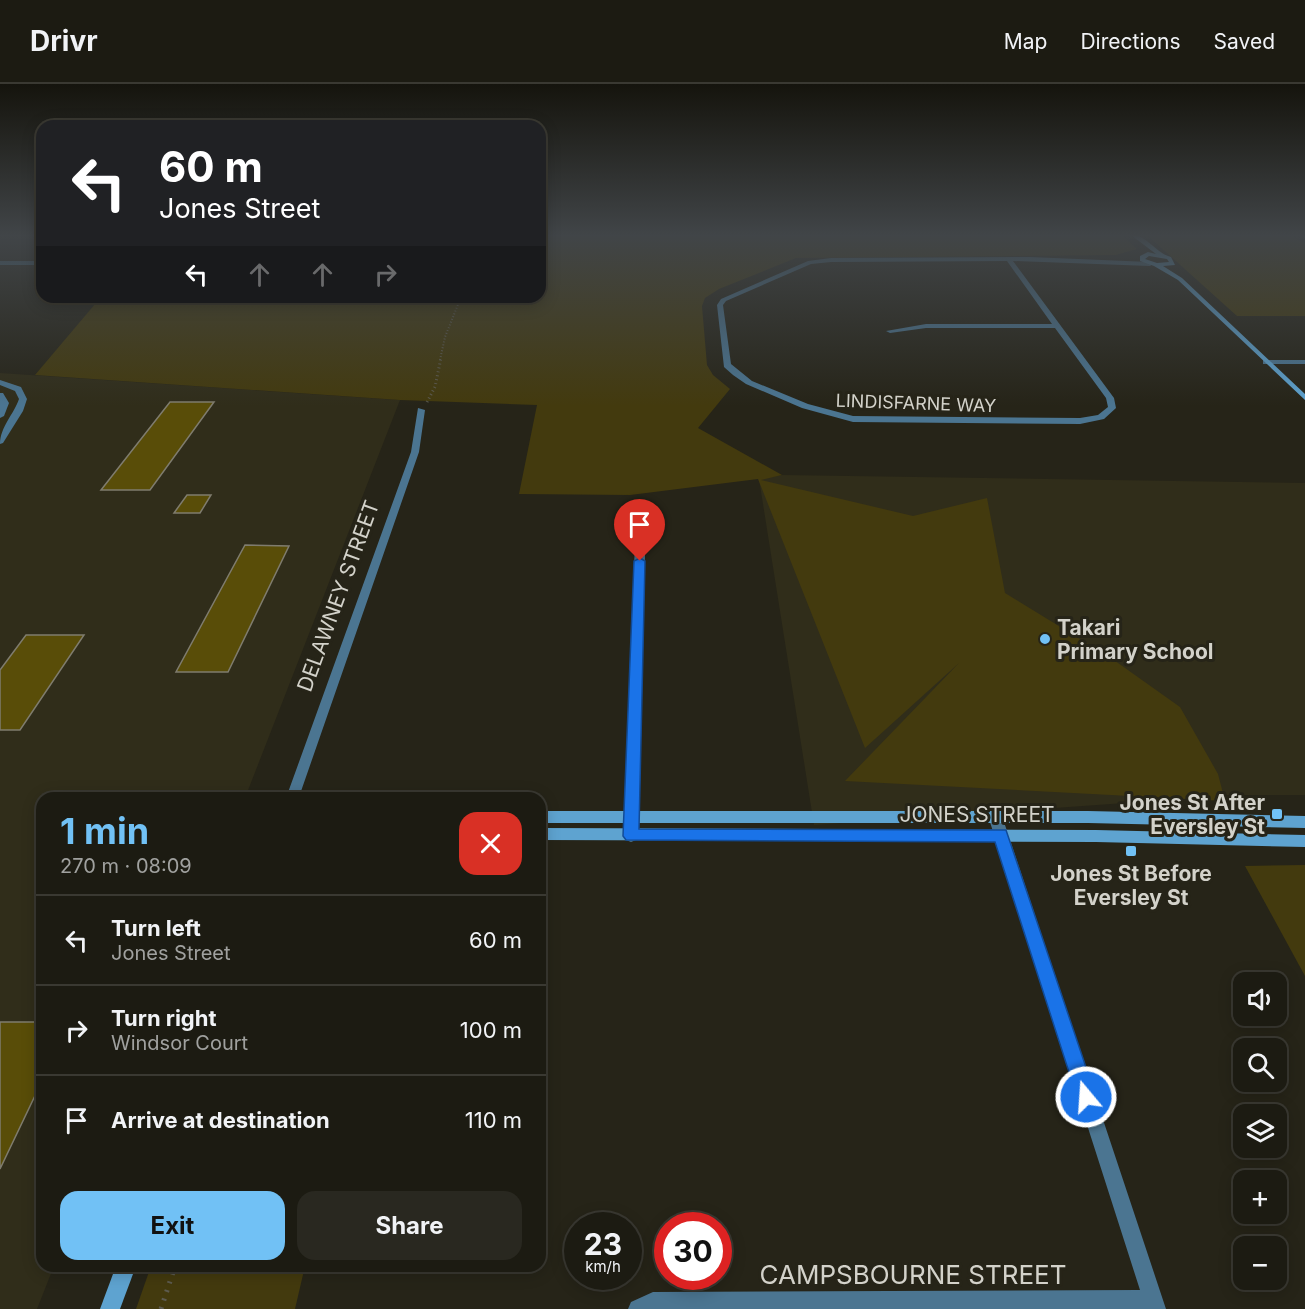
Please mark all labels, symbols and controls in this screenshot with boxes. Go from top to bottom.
text: Drivr [30,24,98,58]
text: Map [1004,29,1047,54]
text: Directions [1080,29,1181,54]
text: Saved [1214,29,1275,54]
text: 60 m [159,141,263,192]
icon: left [60,144,138,222]
text: Jones Street [159,192,320,225]
icon: left [180,258,213,291]
icon: ahead [243,258,276,291]
icon: ahead [306,258,339,291]
icon: right [369,258,402,291]
street label: LINDISFARNE WAY [835,390,997,416]
street label: DELAWNEY STREET [292,497,384,695]
pin [614,499,665,561]
icon: arrive [623,508,656,541]
place label: Takari Primary School [1057,615,1214,664]
marker: Takari Primary School [1038,632,1052,646]
place label: Jones St After Eversley St [1120,790,1265,839]
street label: JONES STREET [899,802,1055,827]
marker: Jones St After Eversley St [1270,807,1284,821]
text: 1 min [60,809,149,853]
button: close [459,812,522,875]
marker: Jones St Before Eversley St [1124,844,1138,858]
text: 270 m · 08:09 [60,854,192,878]
place label: Jones St Before Eversley St [1050,861,1212,910]
text: Turn left [111,915,201,941]
icon: left [60,924,93,957]
text: 60 m [469,927,522,953]
text: Jones Street [111,941,231,965]
map controls [1233,972,1287,1290]
button: sound [1233,972,1287,1026]
text: Turn right [111,1005,217,1031]
icon: right [60,1014,93,1047]
text: 100 m [460,1017,522,1043]
text: Windsor Court [111,1031,248,1055]
button: search [1233,1038,1287,1092]
position arrow [1054,1065,1118,1129]
icon: arrive [60,1104,93,1137]
button: layers [1233,1104,1287,1158]
text: Arrive at destination [111,1107,330,1133]
text: 110 m [465,1107,522,1133]
button: + [1233,1170,1287,1224]
button: Exit [60,1191,285,1260]
button: Share [297,1191,522,1260]
speed limit sign: 30 [654,1212,732,1290]
text: 23 [584,1226,622,1262]
button: − [1233,1236,1287,1290]
text: km/h [585,1257,621,1276]
street label: CAMPSBOURNE STREET [760,1259,1066,1290]

